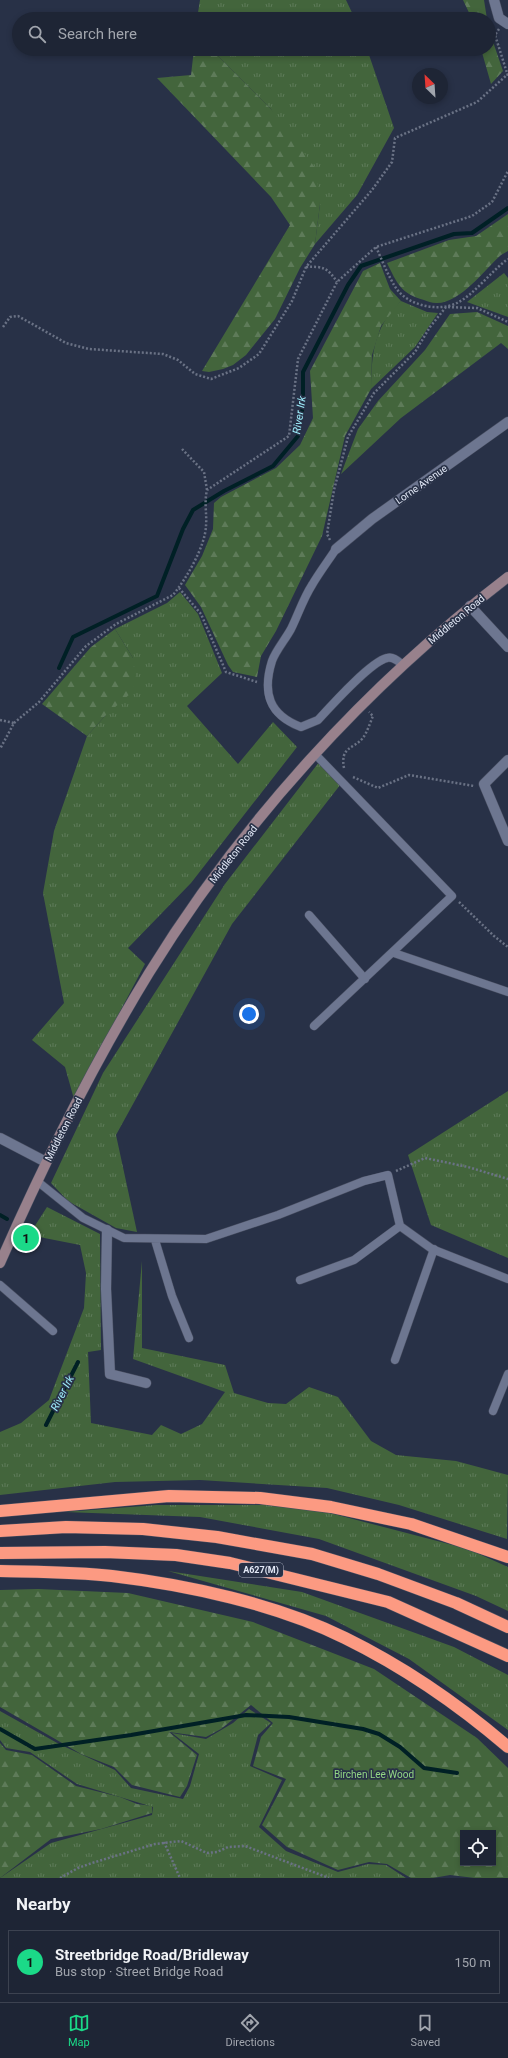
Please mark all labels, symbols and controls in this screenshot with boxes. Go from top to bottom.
search box [12,12,496,56]
icon: search [26,23,48,45]
text: Search here [58,25,137,43]
north arrow [412,68,448,104]
water label: River Irk [290,395,309,435]
street label: Lorne Avenue [393,463,449,506]
street label: Middleton Road [426,593,487,646]
street label: Middleton Road [208,823,259,885]
your location [239,1004,259,1024]
street label: Middleton Road [43,1096,84,1163]
pin: 1 [13,1223,39,1253]
water label: River Irk [48,1373,77,1413]
road number: A627(M) [239,1563,283,1577]
park label: Birchen Lee Wood [334,1769,414,1780]
map controls [460,1830,496,1866]
button: locate [460,1830,496,1866]
text: Nearby [16,1894,71,1914]
text: Streetbridge Road/Bridleway [55,1946,249,1964]
text: 1 [26,1955,34,1970]
text: 150 m [454,1955,491,1970]
text: Bus stop · Street Bridge Road [55,1964,223,1979]
tab: Map [68,2012,90,2049]
tab: Directions [225,2012,275,2049]
tab: Saved [410,2012,440,2049]

